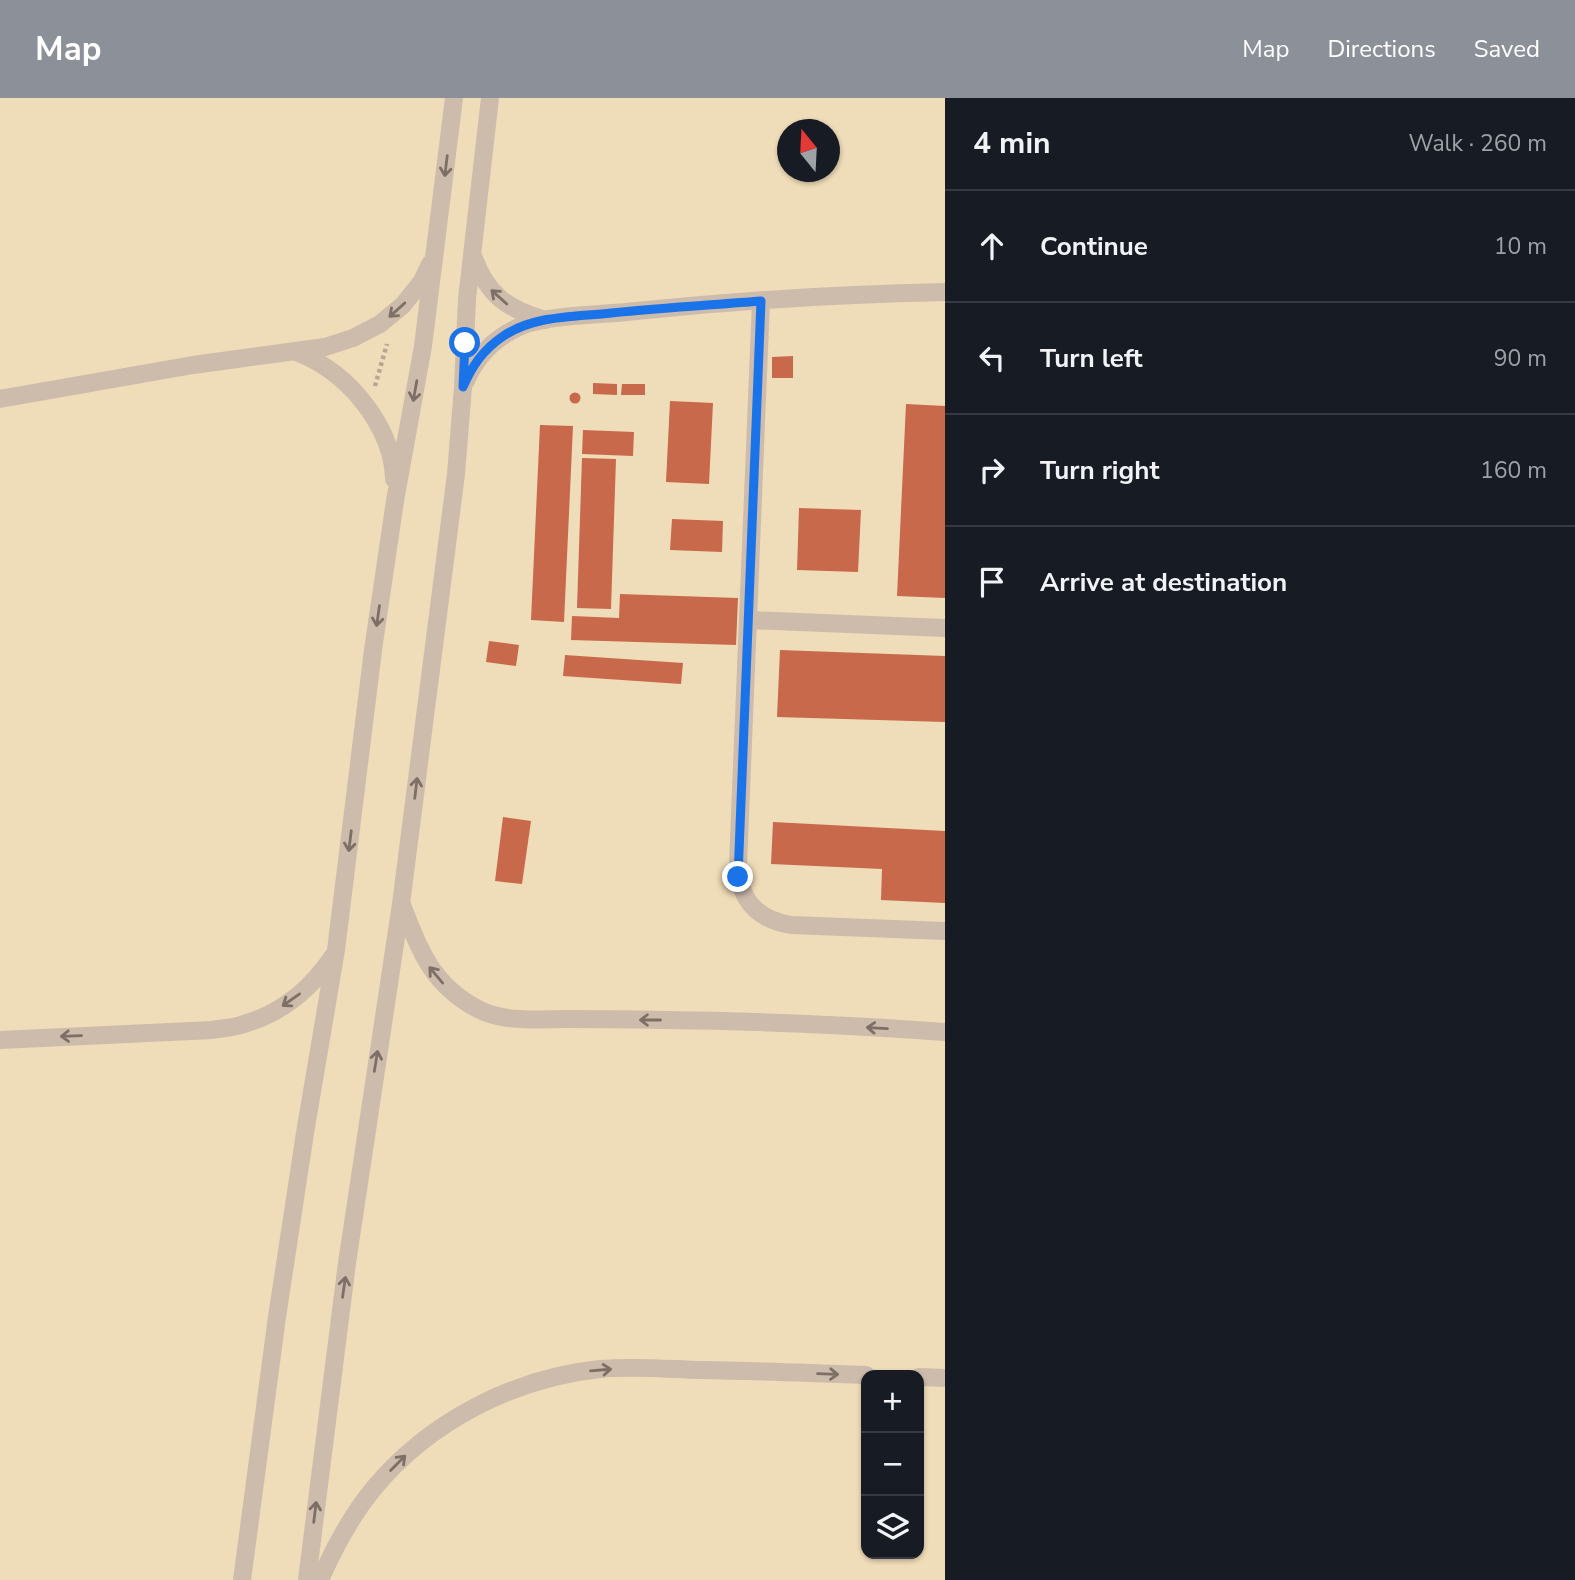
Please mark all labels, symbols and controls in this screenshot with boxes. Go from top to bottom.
text: Map [35,27,102,72]
text: Map [1242,33,1289,65]
text: Directions [1327,33,1436,65]
text: Saved [1474,33,1540,65]
north arrow [777,119,840,182]
text: 4 min [973,123,1051,164]
text: Walk · 260 m [1408,128,1547,159]
one-way arrow [439,154,452,177]
icon: ahead [973,227,1011,265]
text: Continue [1040,229,1148,264]
text: 10 m [1494,231,1547,262]
one-way arrow [490,289,508,305]
one-way arrow [388,302,406,318]
route start [449,327,480,358]
icon: left [973,339,1011,377]
text: Turn left [1040,341,1143,376]
text: 90 m [1494,343,1547,374]
one-way arrow [408,379,422,402]
icon: right [973,451,1011,489]
text: Turn right [1040,453,1159,488]
text: 160 m [1480,455,1547,486]
icon: arrive [973,563,1011,601]
text: Arrive at destination [1040,565,1287,600]
one-way arrow [371,604,384,626]
one-way arrow [410,777,423,800]
one-way arrow [343,829,356,852]
route end [722,861,753,892]
one-way arrow [429,966,445,984]
one-way arrow [282,993,301,1008]
one-way arrow [638,1013,661,1026]
one-way arrow [866,1021,889,1034]
one-way arrow [60,1030,82,1043]
one-way arrow [370,1051,383,1073]
one-way arrow [338,1276,351,1298]
one-way arrow [589,1363,612,1376]
one-way arrow [816,1367,839,1380]
map controls [861,1370,924,1559]
button: + [861,1370,924,1433]
button: − [861,1433,924,1496]
one-way arrow [390,1455,407,1472]
button: layers [861,1496,924,1559]
one-way arrow [308,1501,321,1524]

